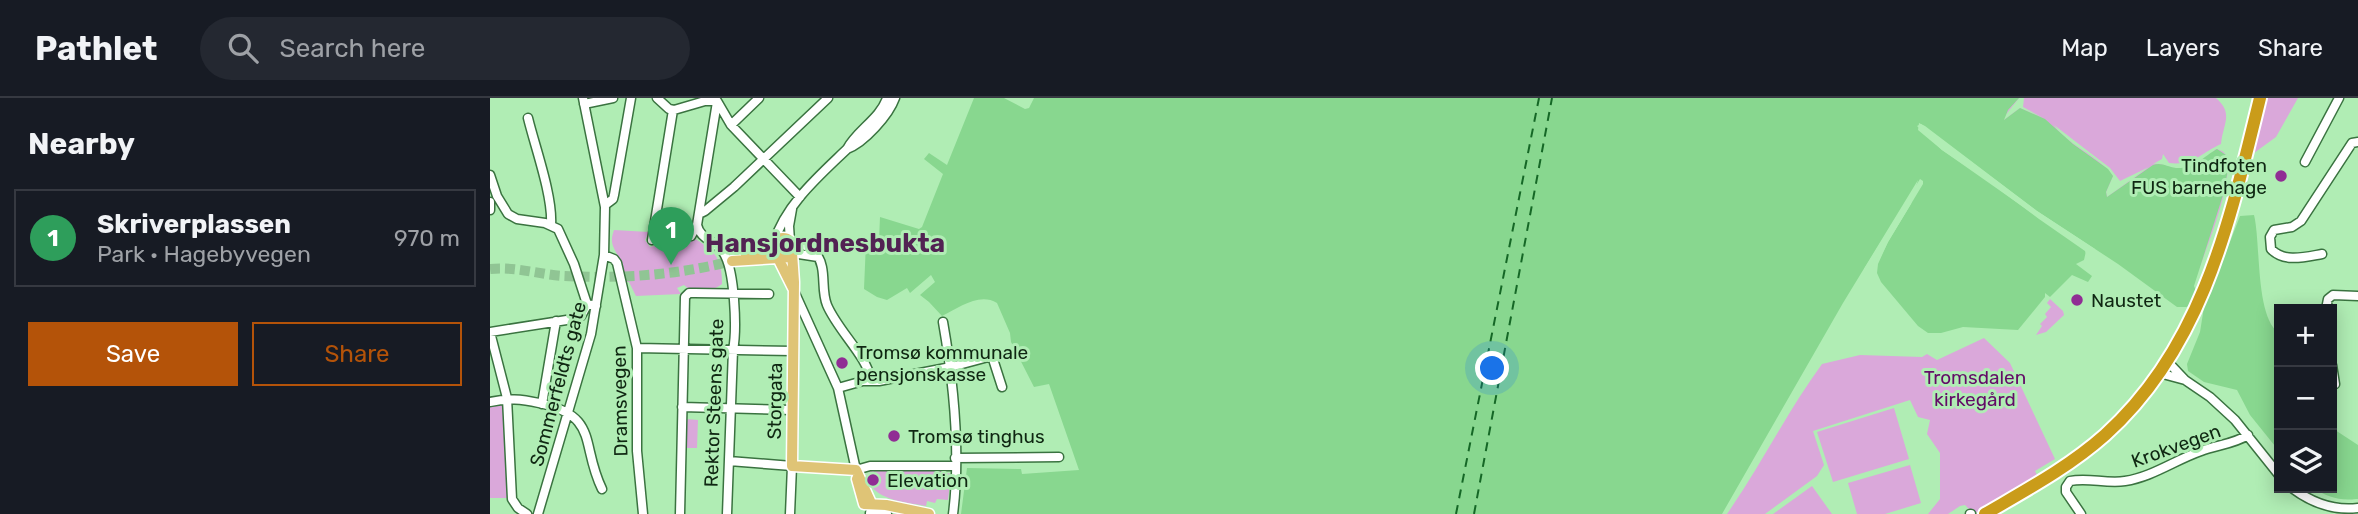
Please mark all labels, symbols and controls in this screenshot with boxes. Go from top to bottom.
search box [200,17,690,80]
text: Pathlet [35,29,158,68]
icon: search [224,29,262,67]
text: Search here [280,33,425,64]
text: Map [2061,34,2108,62]
text: Layers [2146,34,2220,62]
text: Share [2258,34,2323,62]
text: Nearby [28,126,135,162]
place label: Tindfoten FUS barnehage [2131,154,2267,199]
marker: Tindfoten FUS barnehage [2273,168,2289,184]
pin: 1 [648,207,694,265]
text: Skriverplassen [97,209,291,240]
text: 1 [47,224,59,252]
text: 970 m [394,224,460,252]
district label: Hansjordnesbukta [705,228,945,259]
text: Park · Hagebyvegen [97,240,311,268]
place label: Naustet [2091,289,2162,312]
marker: Naustet [2069,292,2085,308]
street label: Sommerfeldts gate [525,299,591,469]
map controls [2274,304,2337,493]
button: + [2274,304,2337,367]
street label: Rektor Steens gate [700,318,728,488]
button: Save [28,322,238,386]
button: Share [252,322,462,386]
place label: Tromsø kommunale pensjonskasse [856,341,1028,386]
street label: Dramsvegen [608,345,632,457]
your location [1475,351,1509,385]
marker: Tromsø kommunale pensjonskasse [834,355,850,371]
street label: Storgata [763,362,787,440]
park label: Tromsdalen kirkegård [1924,366,2026,411]
button: − [2274,367,2337,430]
street label: Krokvegen [2128,419,2224,473]
place label: Tromsø tinghus [908,425,1045,448]
marker: Tromsø tinghus [886,428,902,444]
button: layers [2274,430,2337,493]
place label: Elevation [887,469,968,492]
marker: Elevation [865,472,881,488]

